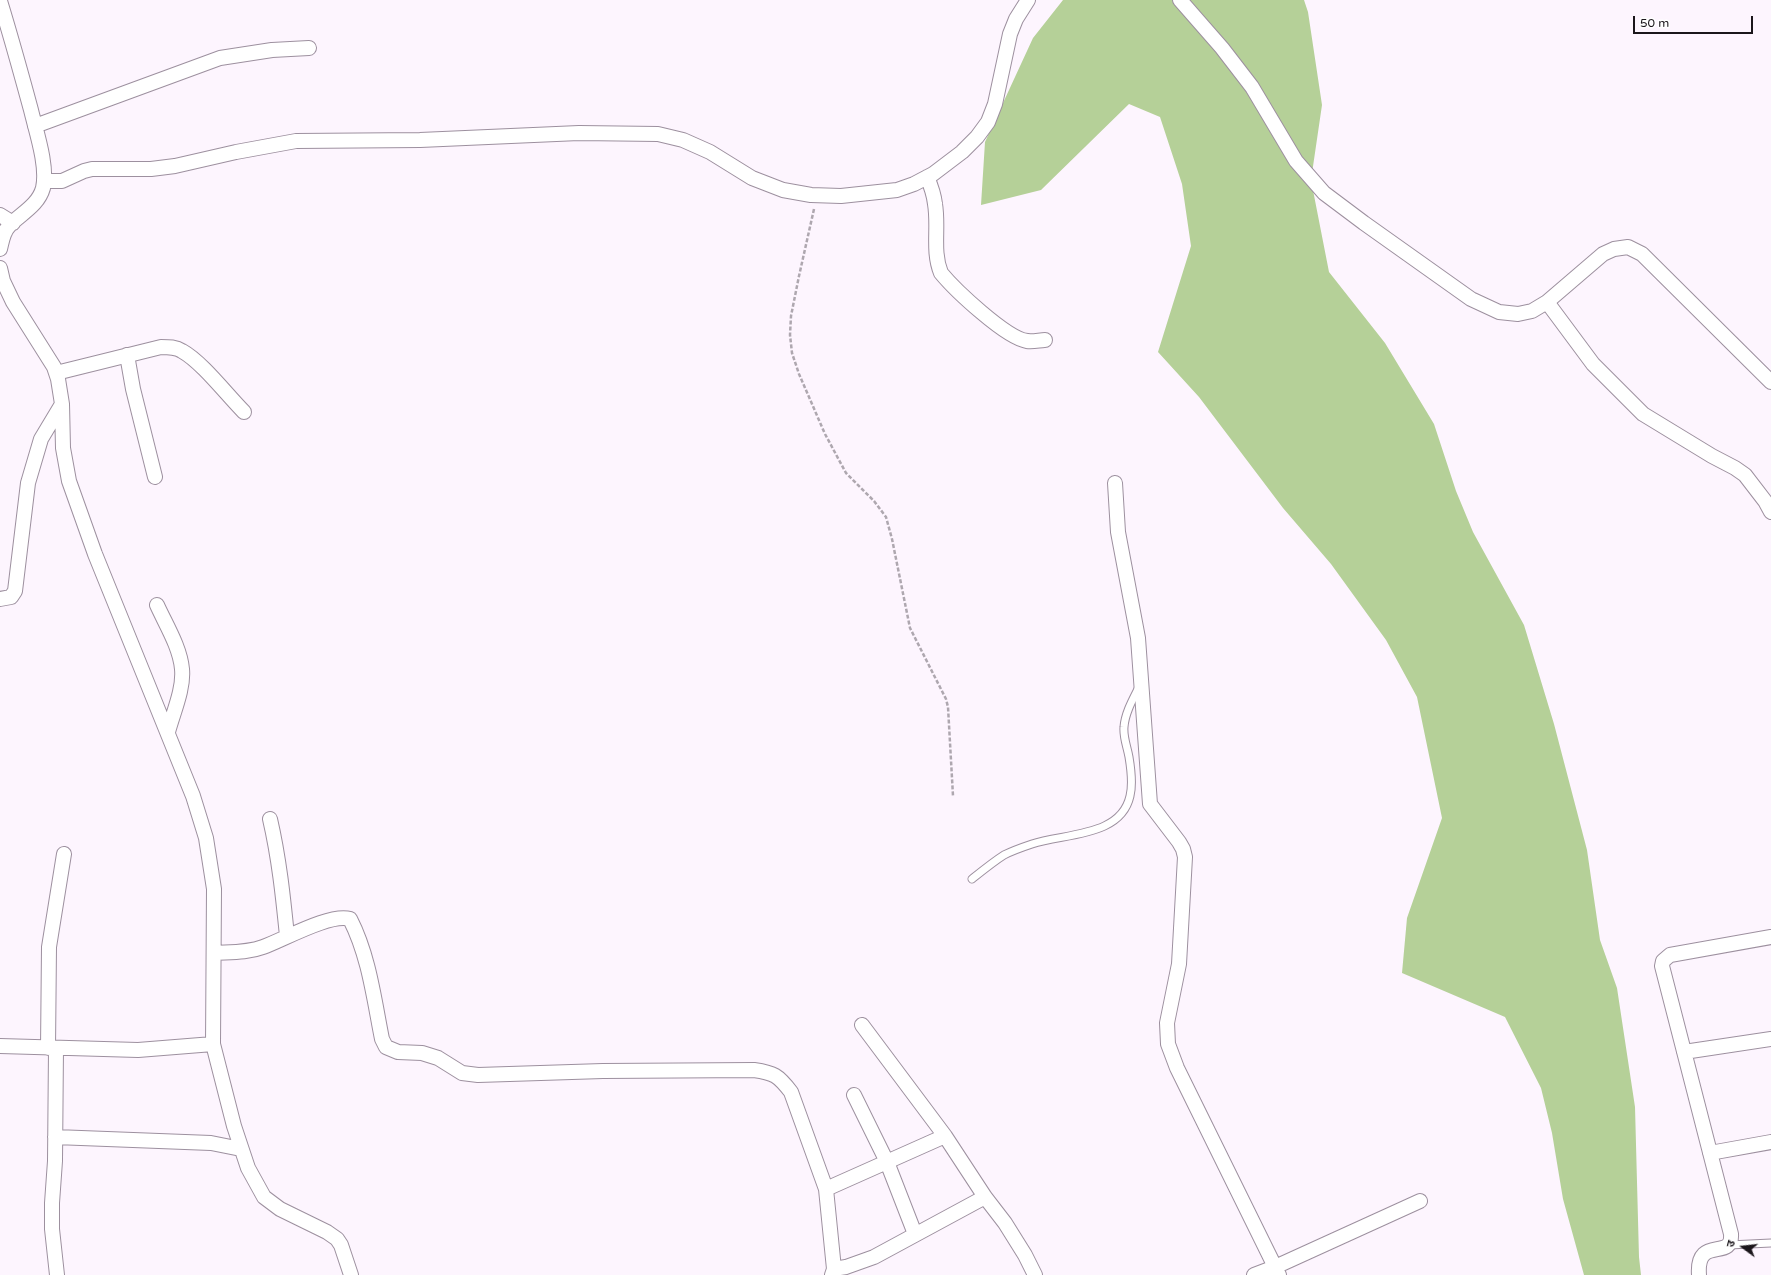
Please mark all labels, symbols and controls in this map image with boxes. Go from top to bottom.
scale bar [1635,8,1755,34]
text: 50 m [1640,16,1669,30]
north arrow [1723,1227,1763,1267]
text: उ [1724,1239,1738,1249]

